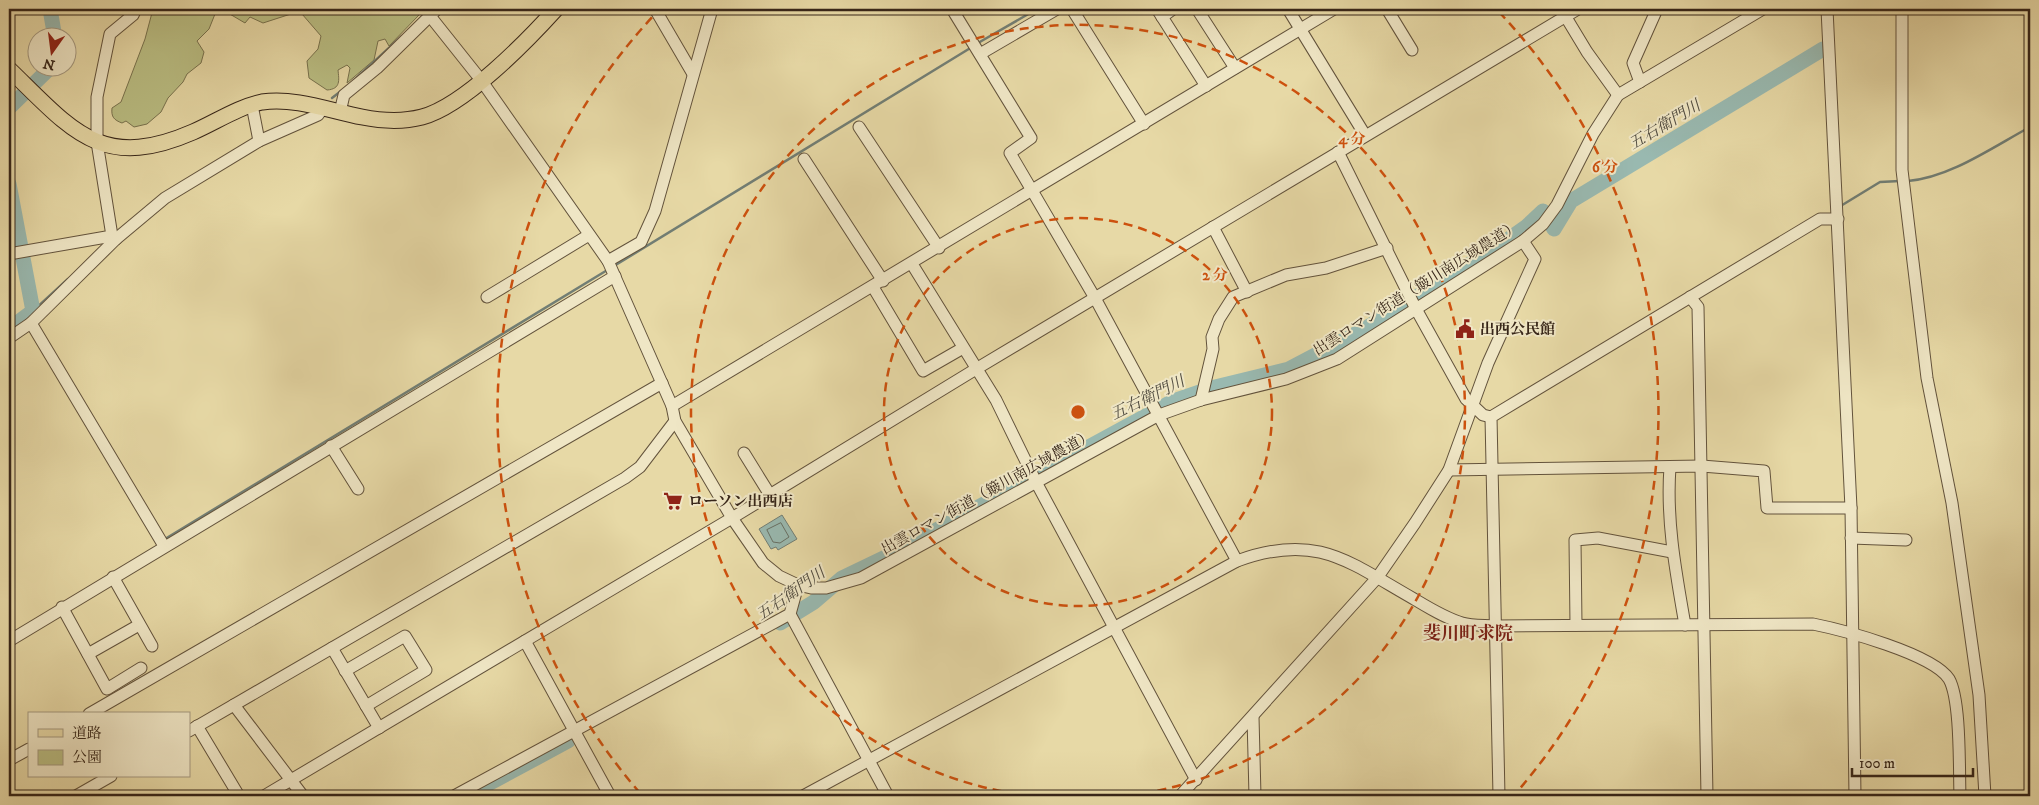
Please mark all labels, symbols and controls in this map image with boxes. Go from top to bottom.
north arrow [28,28,78,78]
text: N [41,53,57,74]
water label: 五右衛門川 [1625,95,1706,154]
text: 4 分 [1338,130,1365,149]
text: 6 分 [1592,158,1618,177]
street label: 出雲ロマン街道（簸川南広域農道） [1309,217,1523,360]
text: 2 分 [1202,266,1228,285]
public building icon: 出西公民館 [1454,318,1476,340]
place label: 出西公民館 [1480,320,1555,339]
water label: 五右衛門川 [1107,371,1190,424]
centre of rings [1069,403,1087,421]
street label: 出雲ロマン街道（簸川南広域農道） [878,426,1097,559]
supermarket icon: ローソン出西店 [662,490,684,512]
place label: ローソン出西店 [688,492,792,511]
water label: 五右衛門川 [752,562,831,625]
district label: 斐川町求院 [1423,623,1513,645]
legend [28,712,190,778]
text: 道路 [72,724,102,743]
scale bar [1852,745,1973,777]
text: 公園 [72,748,102,767]
text: 100 m [1859,754,1895,773]

